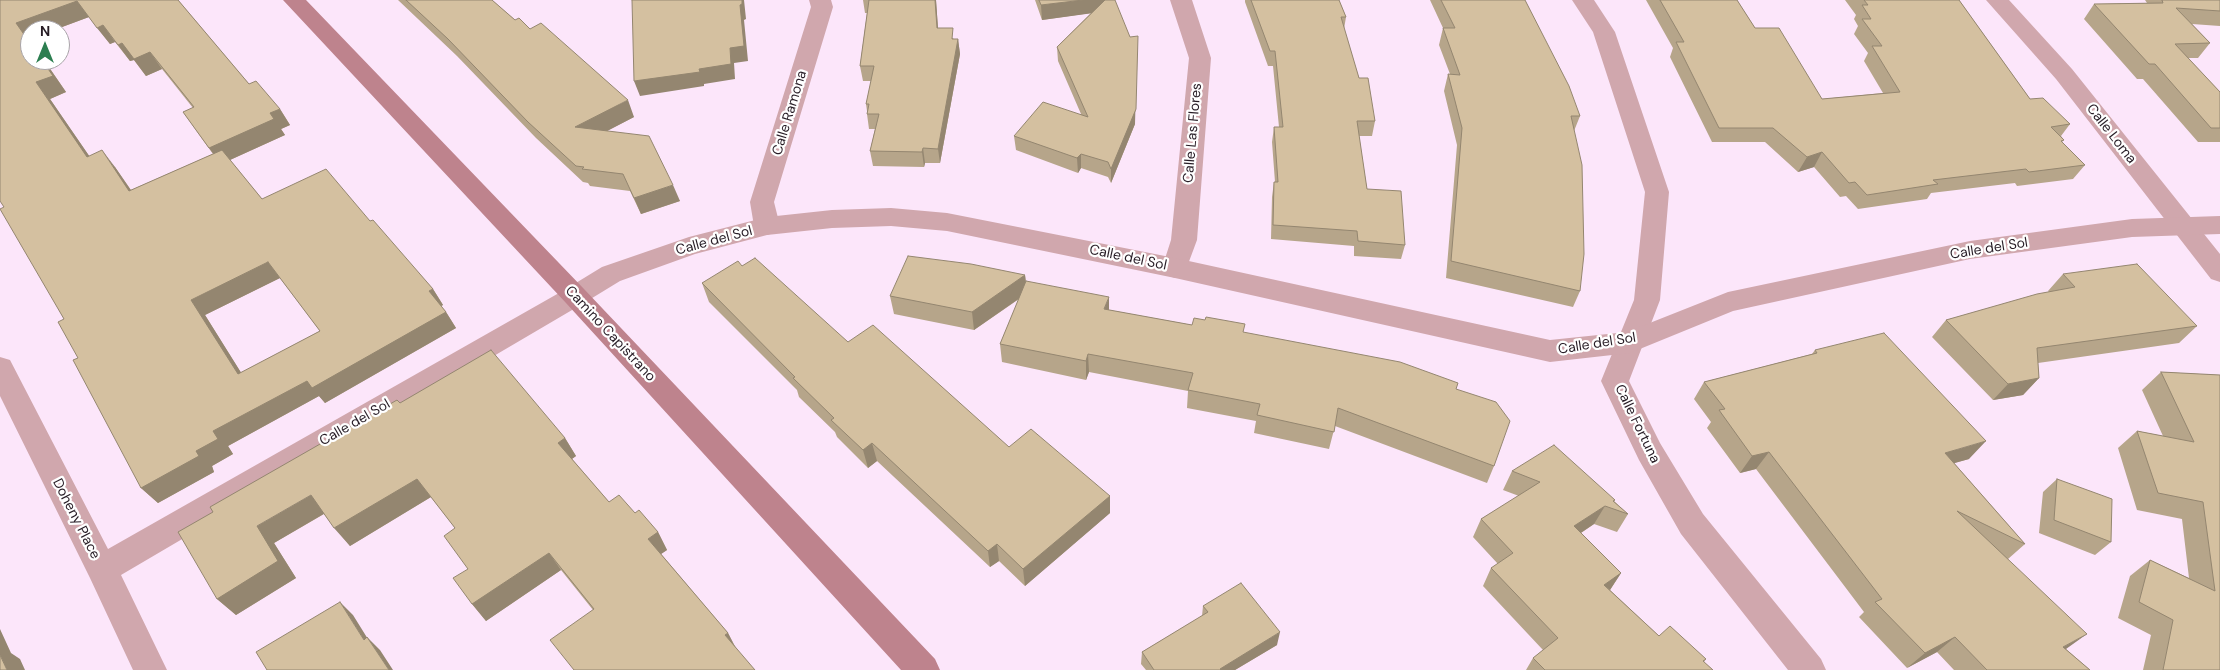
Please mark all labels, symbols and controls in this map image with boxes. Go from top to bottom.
north arrow [20,20,70,70]
text: N [40,22,50,40]
street label: Calle Ramona [769,69,811,157]
street label: Calle Las Flores [1180,82,1206,184]
street label: Calle Loma [2083,101,2139,167]
street label: Calle del Sol [674,223,754,259]
street label: Calle del Sol [1949,235,2029,263]
street label: Calle del Sol [1088,242,1168,274]
street label: Camino Capistrano [561,283,659,385]
street label: Calle del Sol [1557,330,1637,358]
street label: Calle Fortuna [1611,382,1663,466]
street label: Calle del Sol [317,396,393,450]
street label: Doheny Place [49,476,103,562]

